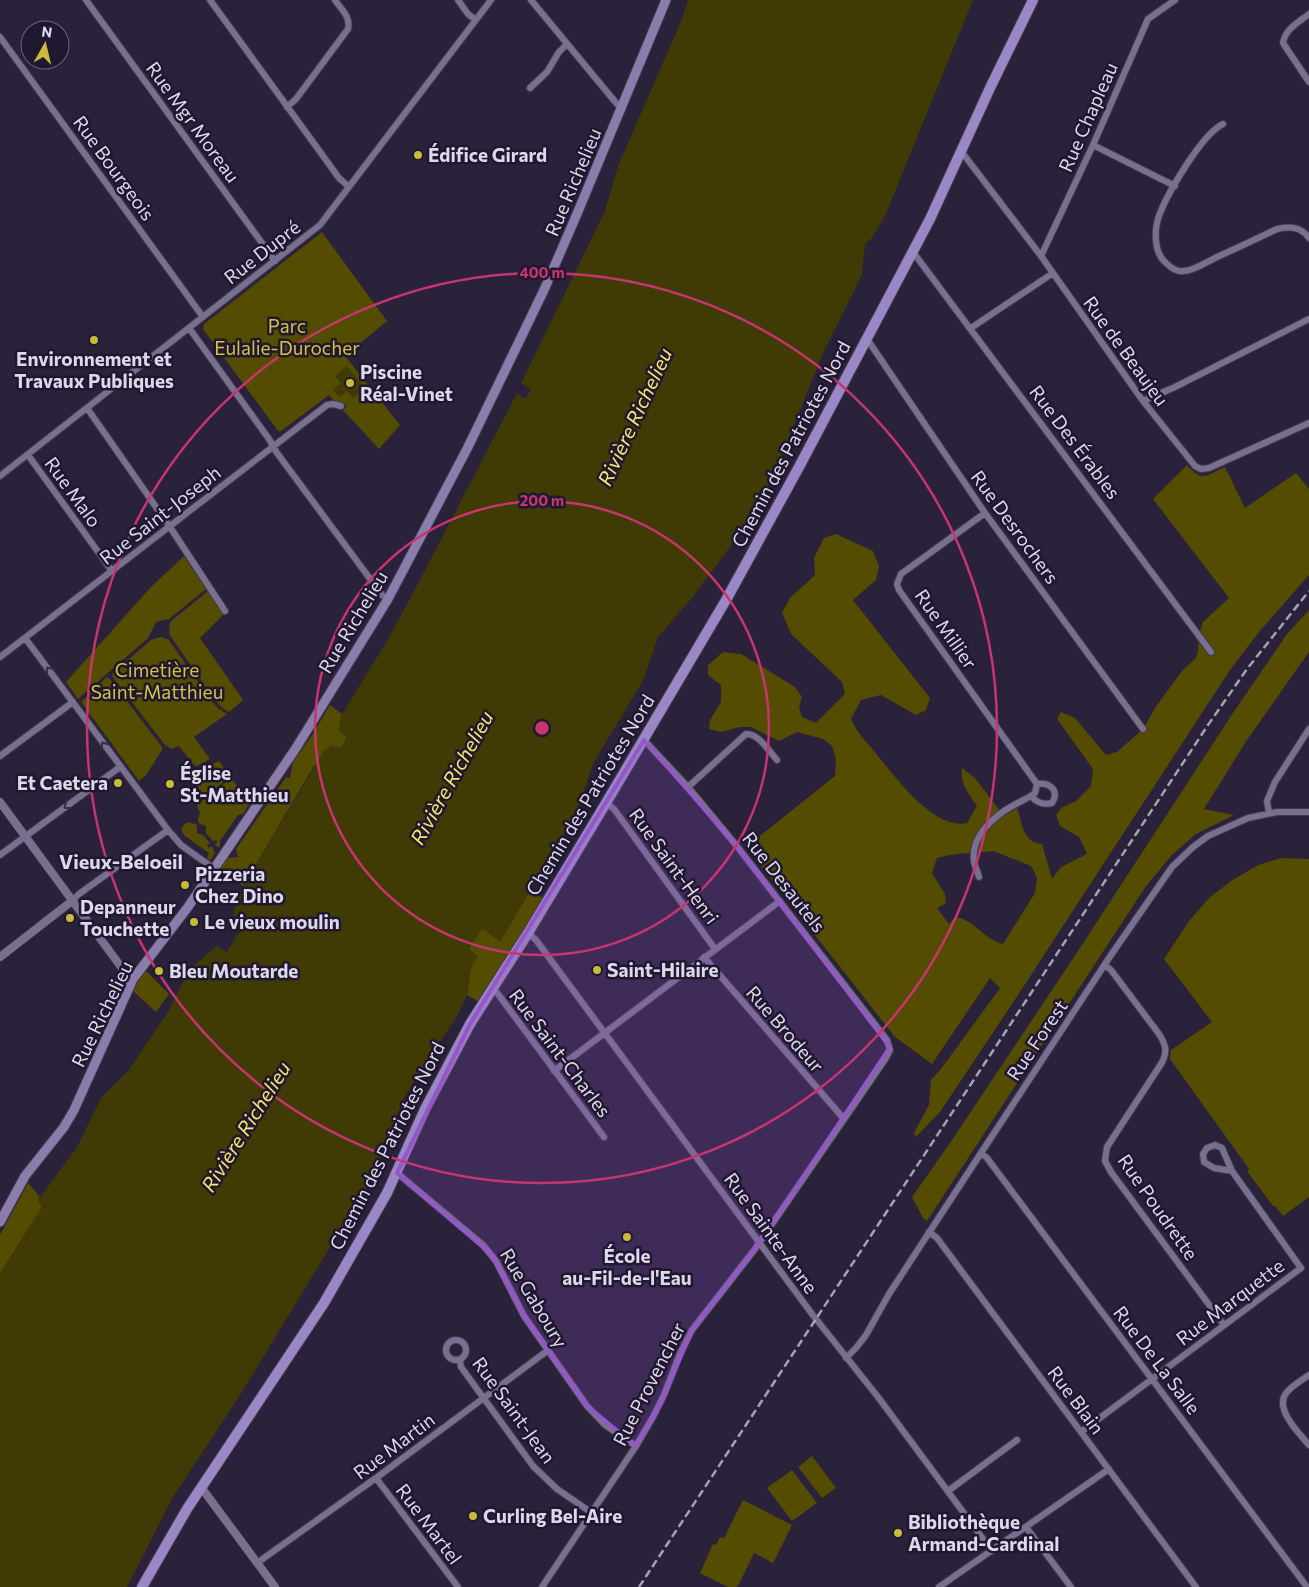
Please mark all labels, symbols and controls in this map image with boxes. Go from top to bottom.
north arrow [20,20,70,70]
text: N [40,22,53,41]
street label: Rue Mgr Moreau [142,57,245,187]
street label: Rue Chapleau [1053,59,1122,175]
street label: Rue Bourgeois [69,111,160,225]
street label: Rue Richelieu [539,124,606,239]
place label: Édifice Girard [428,143,547,166]
marker: Édifice Girard [412,149,424,161]
street label: Rue Dupré [219,215,304,288]
text: 400 m [519,263,565,281]
street label: Rue de Beaujeu [1079,291,1174,410]
park label: Parc Eulalie-Durocher [214,314,360,359]
marker: Environnement et Travaux Publiques [88,334,100,346]
street label: Chemin des Patriotes Nord [726,337,855,551]
water label: Rivière Richelieu [592,344,676,489]
place label: Environnement et Travaux Publiques [14,347,174,392]
place label: Piscine Réal-Vinet [360,360,453,405]
marker: Piscine Réal-Vinet [344,377,356,389]
street label: Rue Des Érables [1025,380,1126,503]
street label: Rue Malo [40,452,107,531]
street label: Rue Saint-Joseph [95,460,225,569]
street label: Rue Desrochers [967,466,1064,588]
text: 200 m [520,491,564,509]
street label: Rue Richelieu [313,566,392,677]
street label: Rue Millier [911,584,982,673]
park label: Cimetière Saint-Matthieu [91,658,223,703]
one-way arrow [47,667,55,676]
street label: Chemin des Patriotes Nord [520,690,659,899]
water label: Rivière Richelieu [405,707,498,848]
centre of rings [533,719,551,737]
one-way arrow [102,742,110,751]
place label: Église St-Matthieu [180,761,289,806]
place label: Et Caetera [17,771,108,794]
marker: Et Caetera [112,777,124,789]
marker: Église St-Matthieu [164,778,176,790]
one-way arrow [63,800,73,809]
street label: Rue Saint-Henri [625,803,724,928]
street label: Rue Desautels [738,827,831,937]
district label: Vieux-Beloeil [59,849,183,873]
place label: Pizzeria Chez Dino [195,862,284,907]
marker: Pizzeria Chez Dino [179,879,191,891]
place label: Depanneur Touchette [80,895,176,940]
place label: Le vieux moulin [204,910,340,933]
marker: Depanneur Touchette [64,912,76,924]
marker: Le vieux moulin [188,916,200,928]
street label: Rue Richelieu [66,957,137,1071]
place label: Saint-Hilaire [607,958,718,981]
place label: Bleu Moutarde [169,959,298,982]
marker: Saint-Hilaire [591,964,603,976]
marker: Bleu Moutarde [153,965,165,977]
street label: Rue Brodeur [742,981,829,1077]
street label: Rue Saint-Charles [505,984,616,1121]
street label: Rue Forest [1001,995,1072,1084]
street label: Chemin des Patriotes Nord [324,1038,449,1254]
water label: Rivière Richelieu [196,1057,295,1196]
street label: Rue Poudrette [1113,1149,1203,1264]
street label: Rue Sainte-Anne [720,1168,823,1298]
marker: École au-Fil-de-l'Eau [621,1231,633,1243]
street label: Rue Gaboury [496,1244,573,1352]
place label: École au-Fil-de-l'Eau [562,1244,692,1289]
street label: Rue Marquette [1171,1254,1288,1350]
street label: Rue De La Salle [1109,1301,1206,1418]
street label: Rue Provencher [608,1318,690,1449]
street label: Rue Saint-Jean [468,1352,561,1467]
street label: Rue Blain [1043,1361,1110,1438]
street label: Rue Martin [348,1408,439,1484]
street label: Rue Martel [392,1479,467,1569]
place label: Curling Bel-Aire [483,1504,622,1527]
marker: Curling Bel-Aire [467,1510,479,1522]
place label: Bibliothèque Armand-Cardinal [908,1510,1059,1555]
marker: Bibliothèque Armand-Cardinal [892,1527,904,1539]

